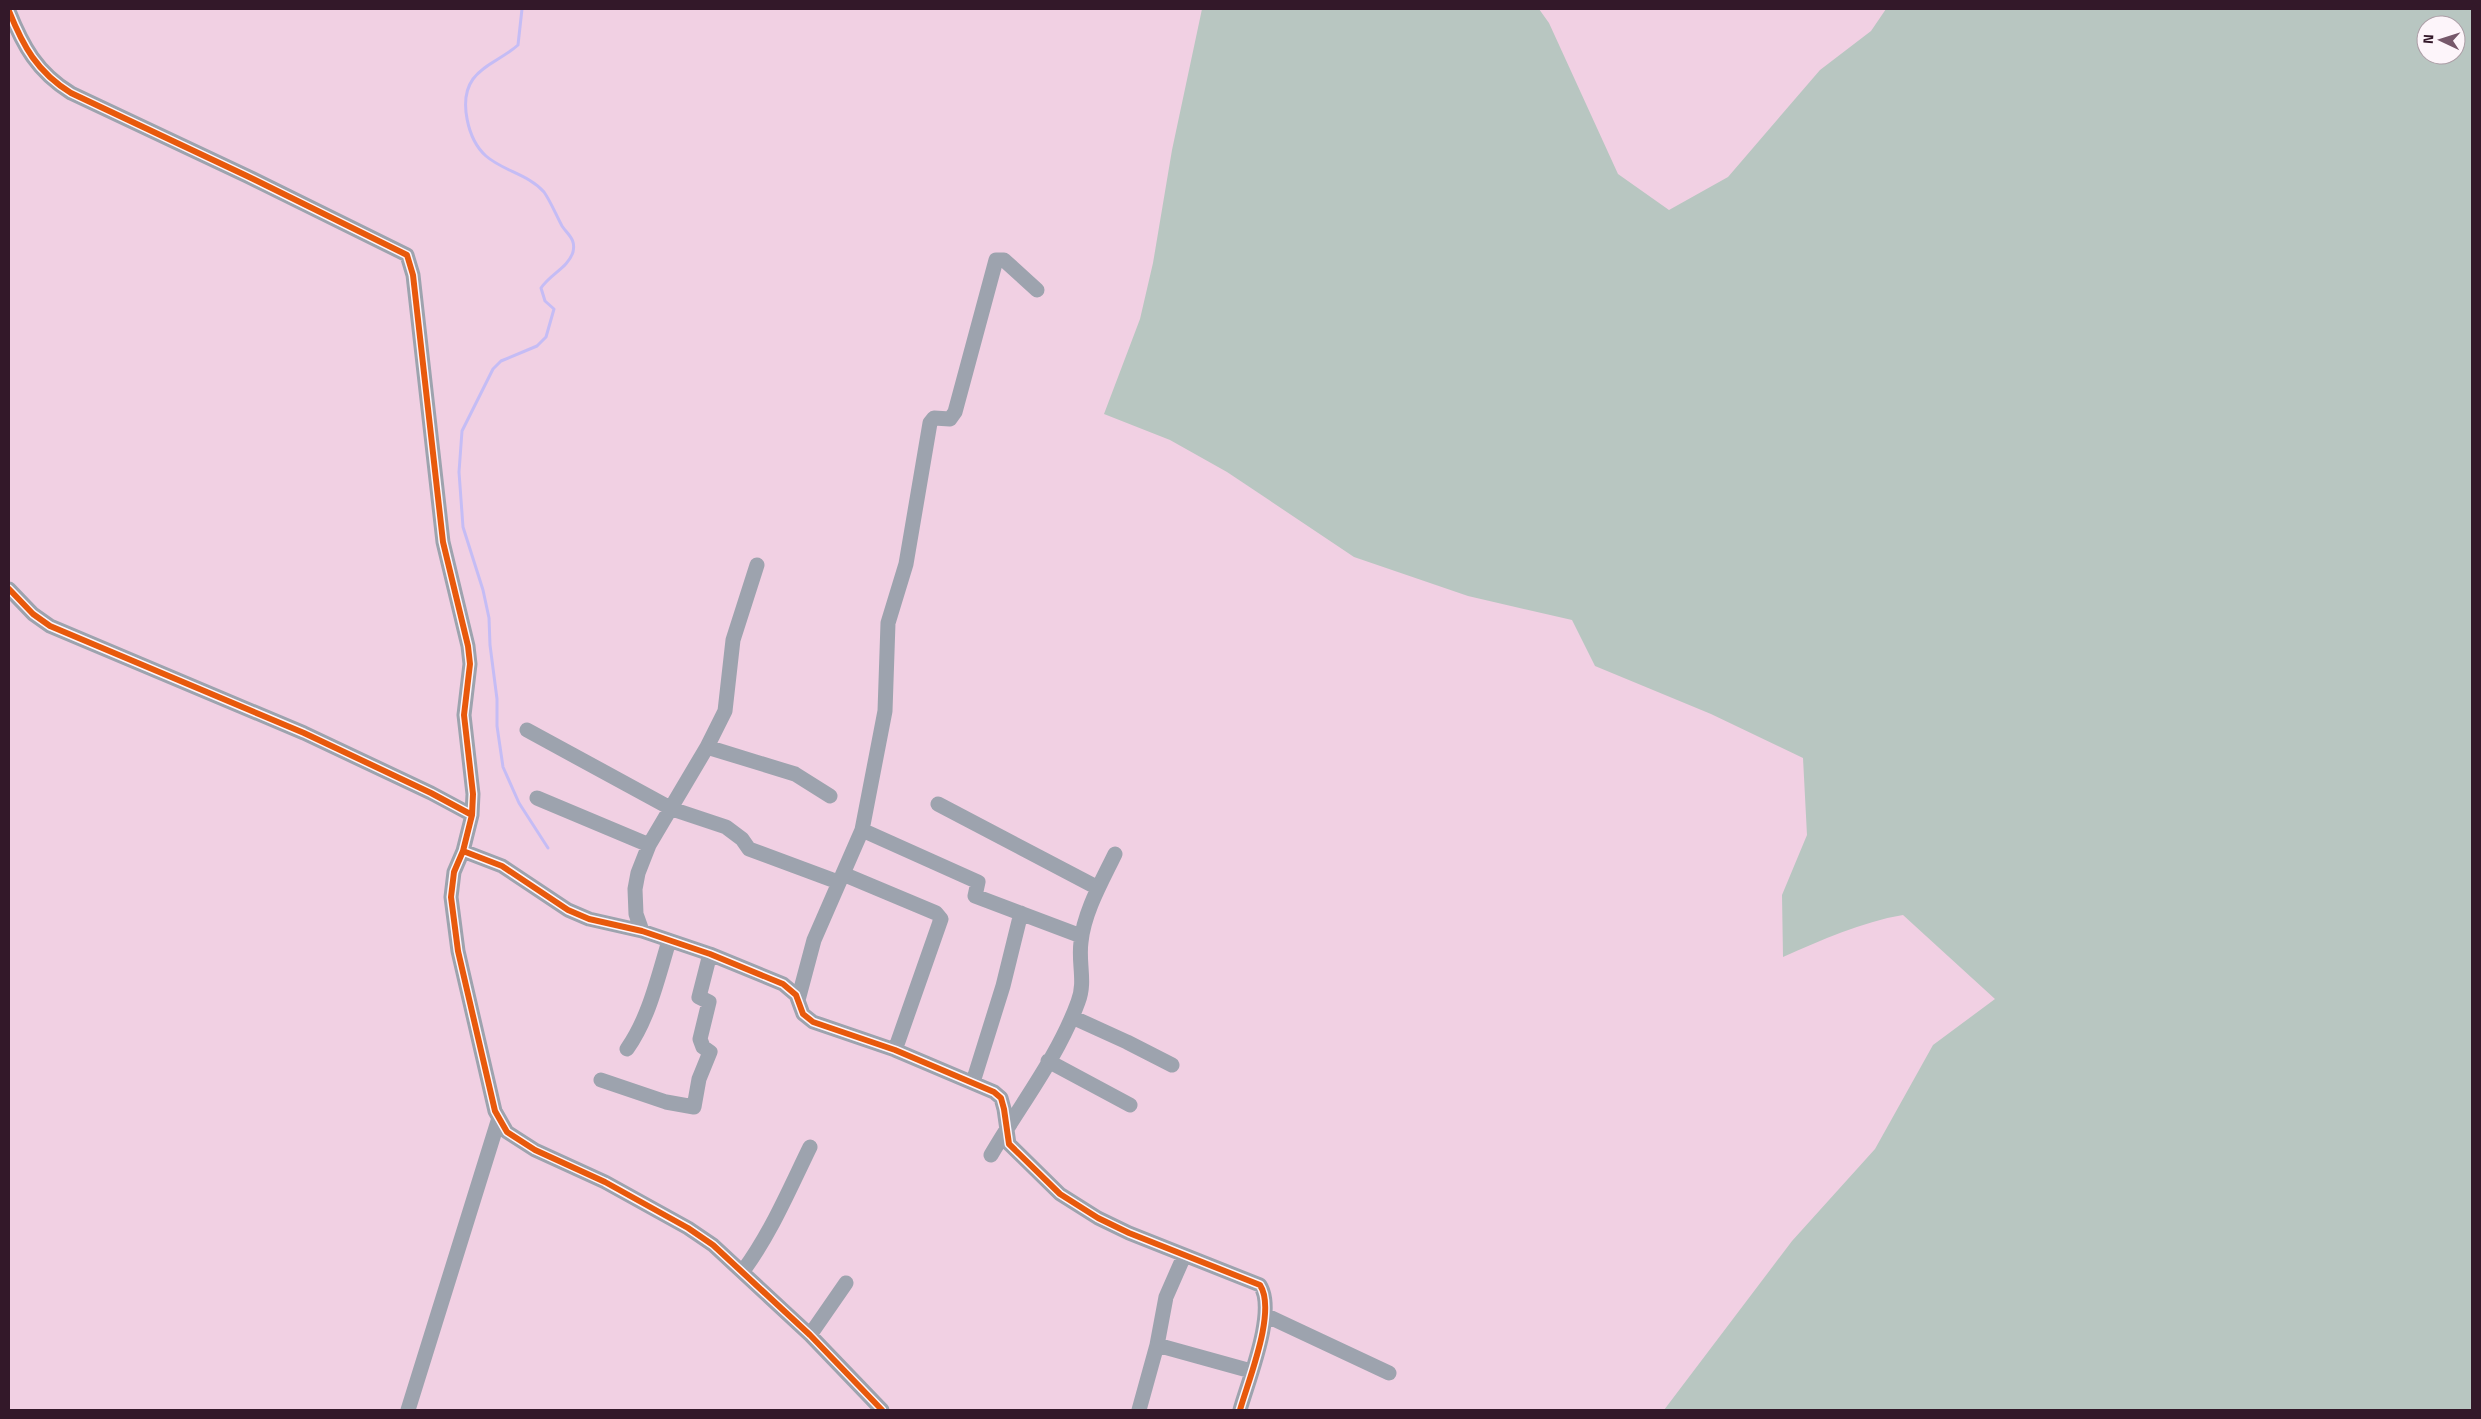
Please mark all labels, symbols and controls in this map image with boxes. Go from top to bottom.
north arrow [2416,15,2466,65]
text: N [2417,33,2438,45]

